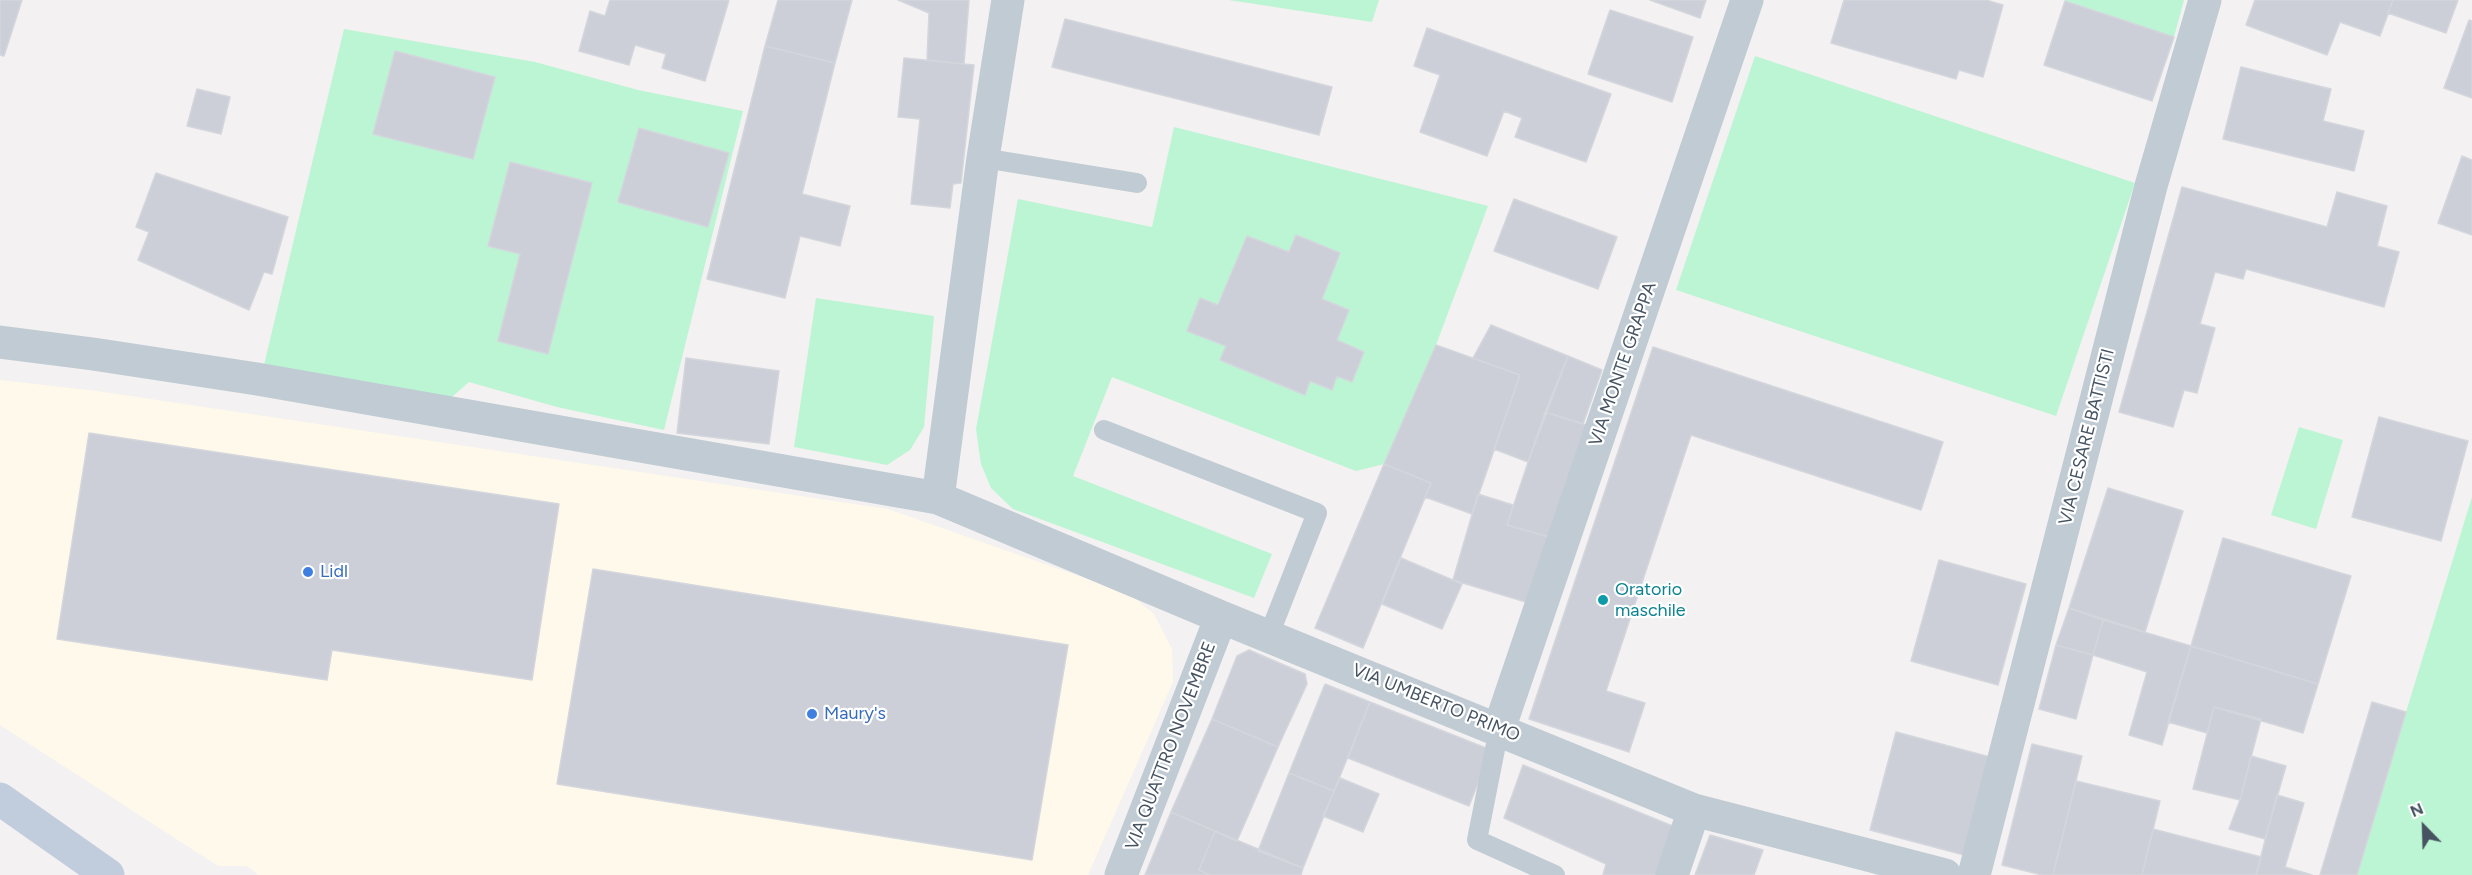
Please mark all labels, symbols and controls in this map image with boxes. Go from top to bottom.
street label: VIA MONTE GRAPPA [1585,279,1661,449]
street label: VIA CESARE BATTISTI [2055,347,2119,527]
place label: Lidl [320,561,348,583]
marker: Lidl [301,565,315,579]
place label: Oratorio maschile [1615,579,1686,622]
marker: Oratorio maschile [1596,593,1610,607]
street label: VIA QUATTRO NOVEMBRE [1121,639,1221,853]
street label: VIA UMBERTO PRIMO [1349,659,1523,747]
place label: Maury's [824,703,886,725]
marker: Maury's [805,707,819,721]
north arrow [2394,797,2454,857]
text: N [2407,799,2426,821]

